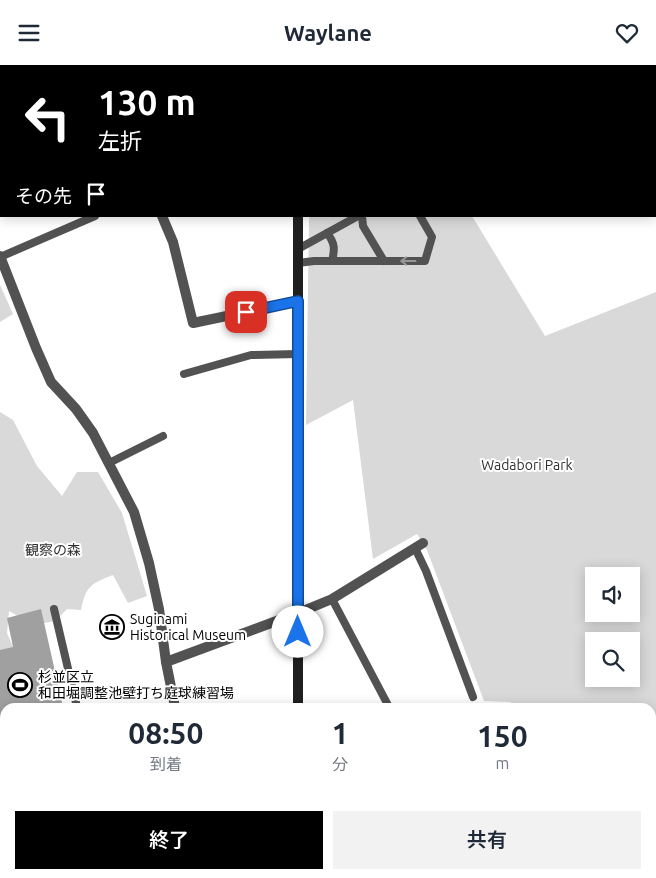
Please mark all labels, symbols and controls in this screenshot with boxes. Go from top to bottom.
icon: menu [15,19,43,47]
icon: heart [613,19,641,47]
text: Waylane [284,20,372,45]
text: 130 m [98,82,196,122]
icon: left [15,85,80,150]
text: 左折 [98,128,142,153]
icon: arrive [82,180,110,208]
text: その先 [15,185,72,207]
one-way arrow [400,256,416,266]
pin [225,291,267,333]
icon: arrive [232,298,260,326]
park label: Wadabori Park [481,457,573,473]
park label: 観察の森 [25,542,81,558]
map controls [585,567,640,687]
button: sound [585,567,640,622]
position arrow [271,605,323,657]
place label: Suginami Historical Museum [130,611,246,643]
museum icon: Suginami Historical Museum [99,614,125,640]
button: search [585,632,640,687]
place label: 杉並区立 和田堀調整池壁打ち庭球練習場 [38,669,234,701]
sports icon: 杉並区立 和田堀調整池壁打ち庭球練習場 [7,672,33,698]
text: 08:50 [128,716,203,750]
text: 1 [332,716,349,750]
text: 150 [477,719,528,753]
text: m [495,754,509,772]
text: 到着 [150,755,182,773]
text: 分 [332,755,348,773]
button: 終了 [15,811,323,869]
button: 共有 [333,811,641,869]

